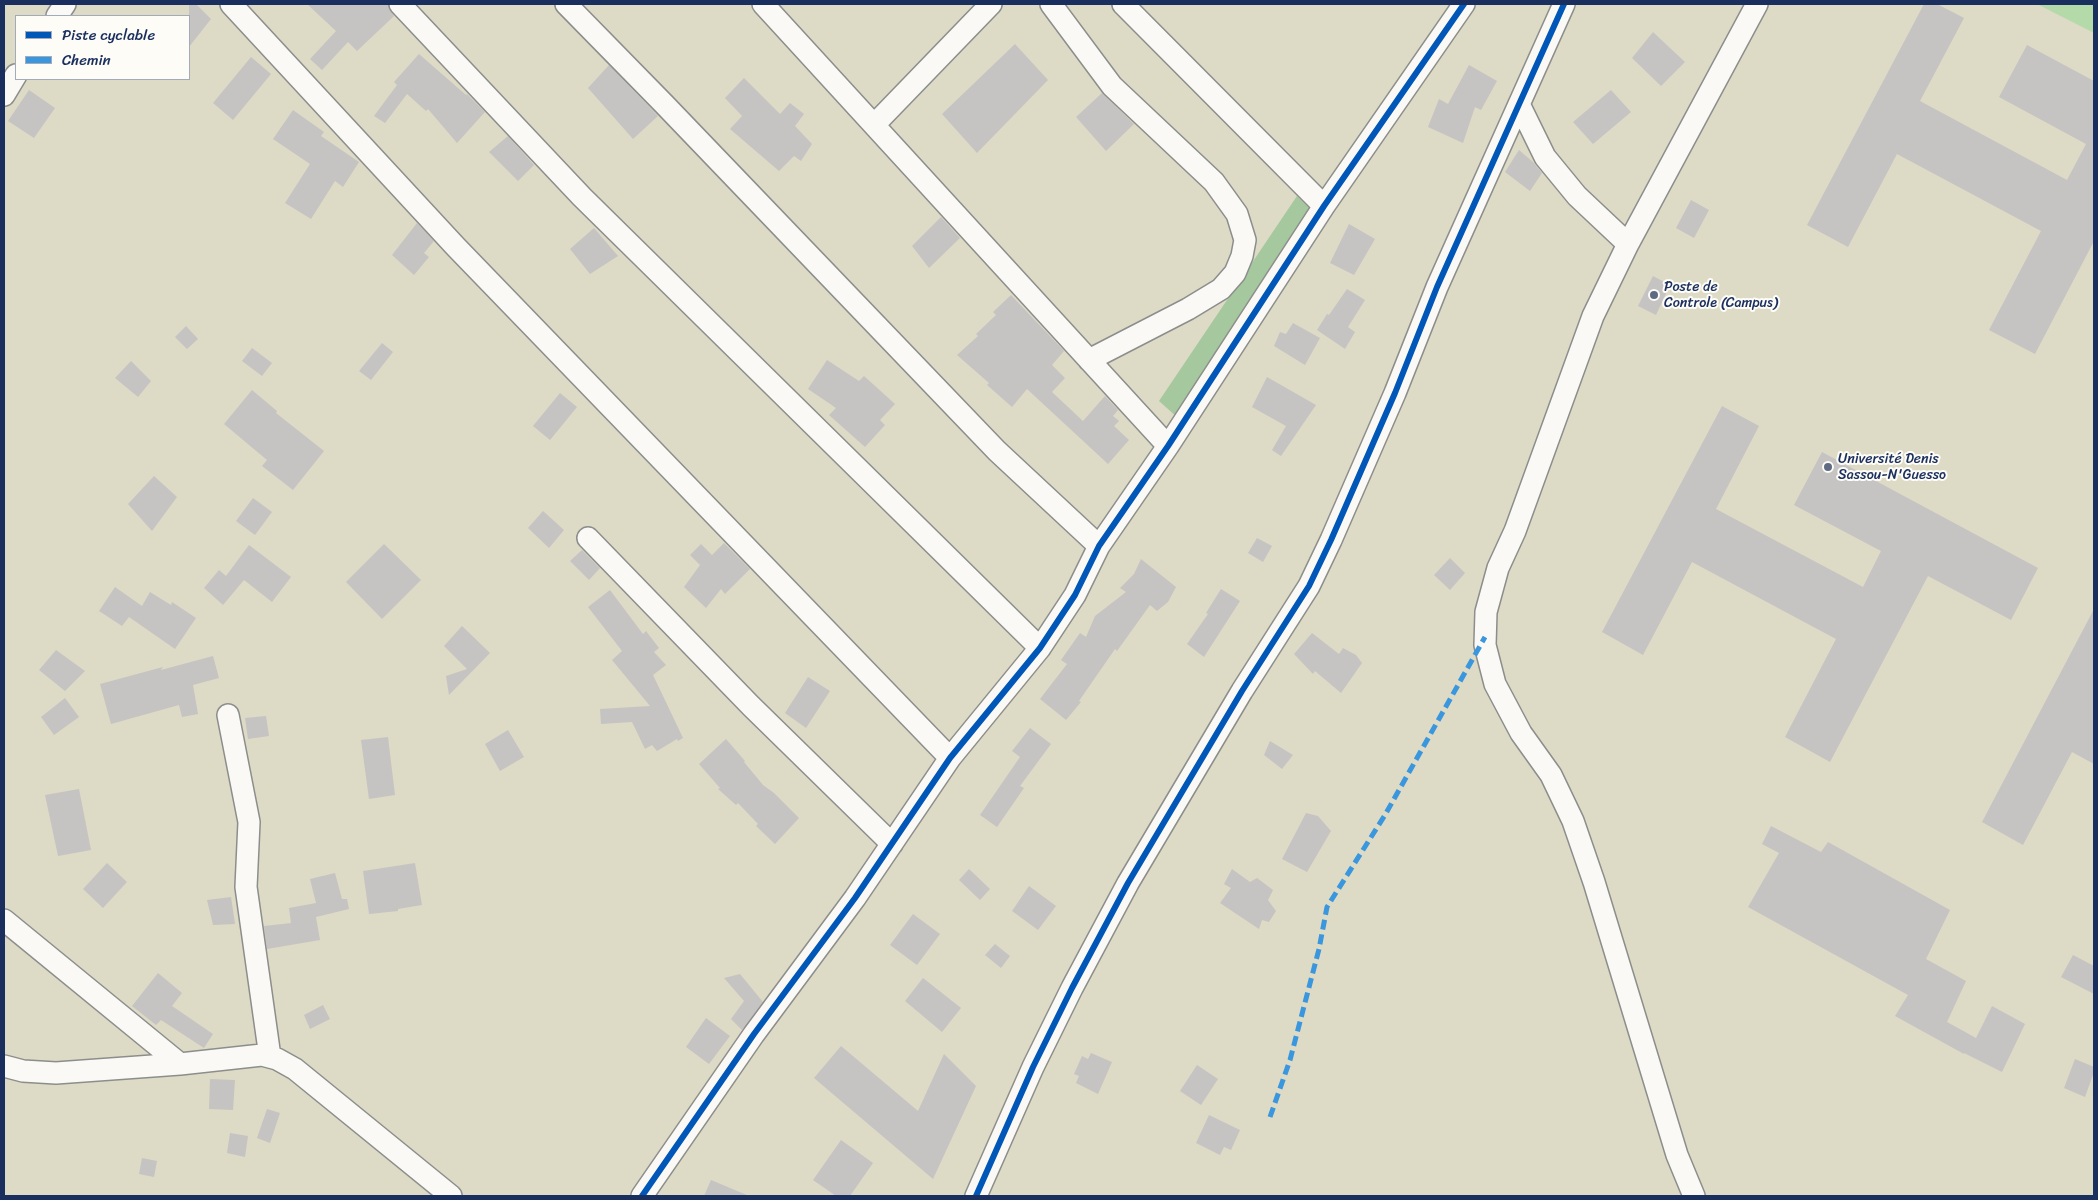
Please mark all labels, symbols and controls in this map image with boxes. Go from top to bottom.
legend [15,15,190,80]
text: Piste cyclable [62,22,155,48]
text: Chemin [62,47,111,73]
place label: Poste de Controle (Campus) [1664,279,1778,312]
marker: Poste de Controle (Campus) [1648,289,1660,301]
place label: Université Denis Sassou-N'Guesso [1838,451,1946,484]
marker: Université Denis Sassou-N'Guesso [1822,461,1834,473]

